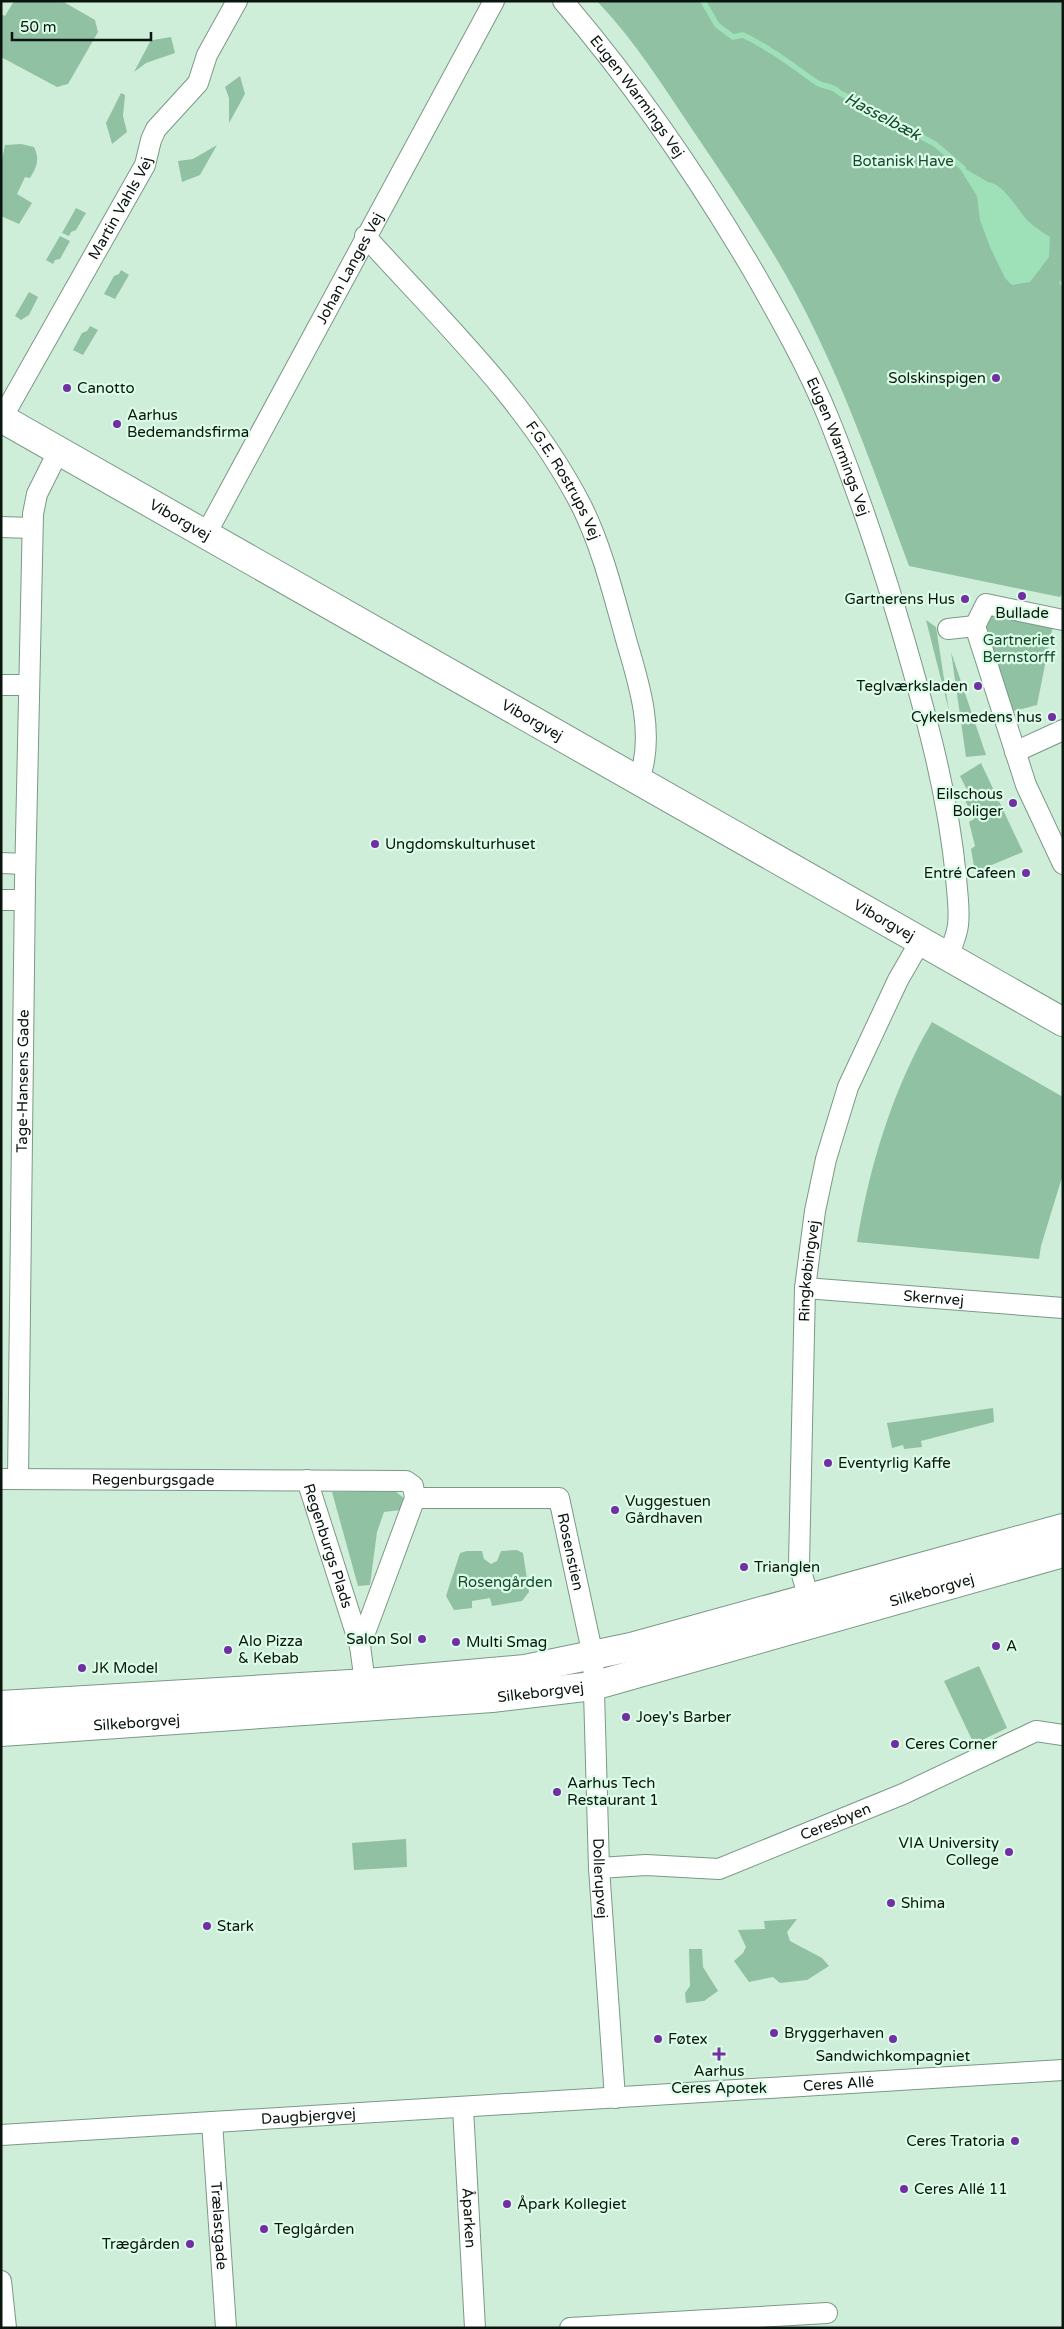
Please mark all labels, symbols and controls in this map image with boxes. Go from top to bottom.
scale bar [12,10,151,42]
text: 50 m [20,18,57,36]
street label: Eugen Warmings Vej [586,32,688,161]
water label: Hasselbæk [841,89,925,146]
park label: Botanisk Have [852,152,954,170]
street label: Martin Vahls Vej [84,155,156,263]
street label: Johan Langes Vej [312,210,387,327]
place label: Solskinspigen [888,369,986,387]
marker: Solskinspigen [990,372,1002,384]
street label: Eugen Warmings Vej [803,374,873,518]
place label: Canotto [77,379,135,397]
marker: Canotto [61,382,73,394]
place label: Aarhus Bedemandsfirma [127,406,249,441]
street label: F.G.E. Rostrups Vej [522,417,604,542]
marker: Aarhus Bedemandsfirma [111,418,123,430]
street label: Viborgvej [146,495,214,544]
place label: Gartnerens Hus [844,590,955,608]
marker: Bullade [1016,590,1028,602]
marker: Gartnerens Hus [959,593,971,605]
place label: Bullade [995,604,1049,622]
park label: Gartneriet Bernstorff [983,631,1056,666]
place label: Teglværksladen [856,677,968,695]
marker: Teglværksladen [972,680,984,692]
street label: Viborgvej [498,695,566,745]
place label: Cykelsmedens hus [911,708,1042,726]
marker: Cykelsmedens hus [1046,711,1058,723]
place label: Eilschous Boliger [936,785,1003,820]
marker: Eilschous Boliger [1007,797,1019,809]
place label: Ungdomskulturhuset [385,835,536,853]
marker: Ungdomskulturhuset [369,838,381,850]
place label: Entré Cafeen [924,864,1016,882]
marker: Entré Cafeen [1020,867,1032,879]
street label: Viborgvej [850,896,918,945]
street label: Tage-Hansens Gade [13,1009,33,1153]
street label: Ringkøbingvej [795,1219,823,1322]
street label: Skernvej [903,1287,965,1309]
place label: Eventyrlig Kaffe [838,1454,951,1472]
marker: Eventyrlig Kaffe [822,1457,834,1469]
street label: Regenburgsgade [91,1470,215,1489]
street label: Regenburgs Plads [300,1481,356,1610]
place label: Vuggestuen Gårdhaven [625,1492,711,1527]
marker: Vuggestuen Gårdhaven [609,1504,621,1516]
street label: Rosenstien [553,1511,588,1592]
place label: Trianglen [754,1558,820,1576]
marker: Trianglen [738,1561,750,1573]
street label: Silkeborgvej [888,1570,976,1611]
park label: Rosengården [457,1573,553,1591]
place label: Salon Sol [346,1630,412,1648]
place label: Alo Pizza & Kebab [238,1632,303,1667]
marker: Salon Sol [416,1633,428,1645]
place label: Multi Smag [466,1633,547,1651]
marker: Multi Smag [450,1636,462,1648]
place label: A [1006,1637,1017,1655]
marker: A [990,1640,1002,1652]
marker: Alo Pizza & Kebab [222,1644,234,1656]
place label: JK Model [92,1659,158,1677]
marker: JK Model [76,1662,88,1674]
street label: Silkeborgvej [496,1678,585,1706]
place label: Joey's Barber [636,1708,732,1726]
street label: Silkeborgvej [93,1711,181,1735]
marker: Joey's Barber [620,1711,632,1723]
place label: Ceres Corner [905,1735,997,1753]
marker: Ceres Corner [889,1738,901,1750]
place label: Aarhus Tech Restaurant 1 [567,1774,659,1809]
marker: Aarhus Tech Restaurant 1 [551,1786,563,1798]
street label: Ceresbyen [797,1799,874,1844]
place label: VIA University College [899,1834,999,1869]
street label: Dollerupvej [589,1838,611,1919]
marker: VIA University College [1003,1846,1015,1858]
place label: Shima [901,1894,945,1912]
marker: Shima [885,1897,897,1909]
place label: Stark [217,1917,254,1935]
marker: Stark [201,1920,213,1932]
place label: Bryggerhaven [784,2024,884,2042]
marker: Bryggerhaven [768,2027,780,2039]
place label: Føtex [668,2030,708,2048]
marker: Føtex [652,2033,664,2045]
marker: Sandwichkompagniet [887,2033,899,2045]
place label: Sandwichkompagniet [816,2047,970,2065]
marker: Aarhus Ceres Apotek [713,2048,725,2060]
place label: Aarhus Ceres Apotek [671,2062,767,2097]
street label: Ceres Allé [802,2073,874,2095]
street label: Daugbjergvej [260,2104,356,2128]
place label: Ceres Tratoria [906,2132,1005,2150]
marker: Ceres Tratoria [1009,2135,1021,2147]
place label: Ceres Allé 11 [914,2180,1008,2198]
street label: Trælastgade [207,2181,231,2271]
marker: Ceres Allé 11 [898,2183,910,2195]
street label: Åparken [458,2187,480,2249]
place label: Åpark Kollegiet [517,2195,627,2213]
marker: Åpark Kollegiet [501,2198,513,2210]
place label: Teglgården [274,2220,354,2238]
marker: Teglgården [258,2223,270,2235]
place label: Trægården [102,2235,180,2253]
marker: Trægården [184,2238,196,2250]

